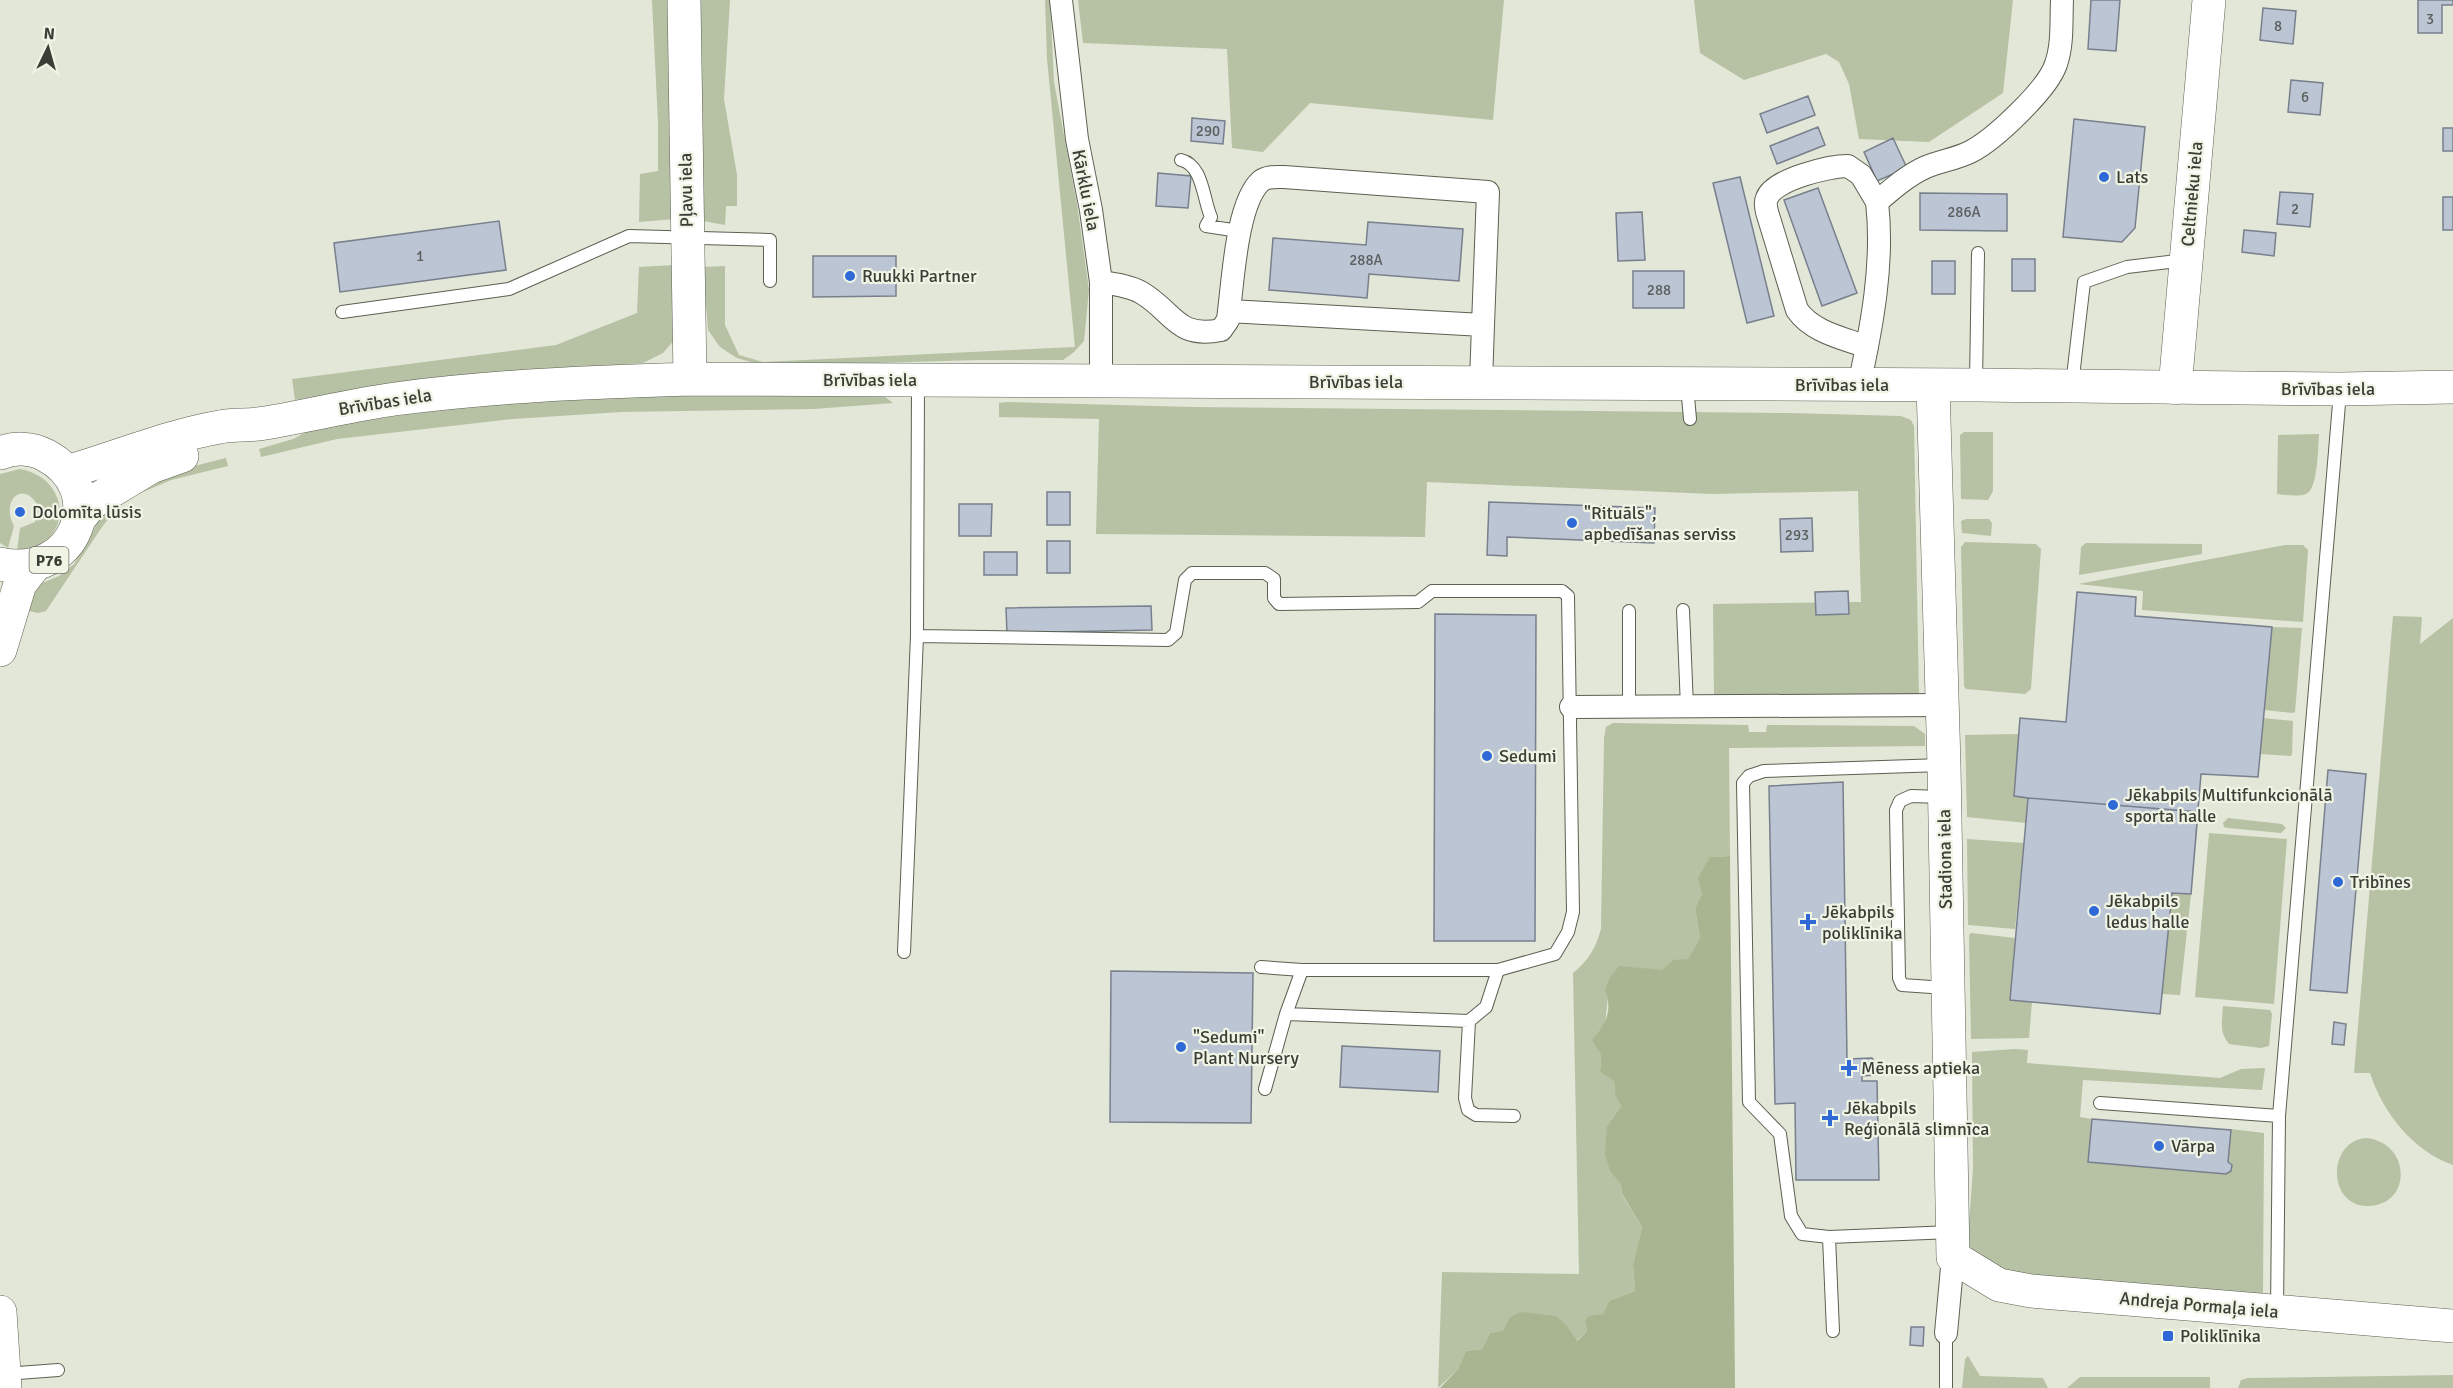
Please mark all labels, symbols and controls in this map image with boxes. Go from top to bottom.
house number: 3 [2426,10,2434,28]
house number: 8 [2274,17,2282,35]
north arrow [18,18,78,78]
text: N [43,24,56,45]
house number: 6 [2301,88,2309,106]
house number: 290 [1196,122,1220,140]
street label: Celtnieku iela [2176,140,2208,248]
street label: Kārklu iela [1067,147,1105,233]
street label: Pļavu iela [674,152,698,228]
place label: Lats [2116,166,2148,188]
marker: Lats [2097,170,2111,184]
house number: 2 [2291,200,2299,218]
house number: 286A [1947,203,1981,221]
house number: 1 [416,247,424,265]
house number: 288A [1349,251,1383,269]
place label: Ruukki Partner [862,265,977,287]
marker: Ruukki Partner [843,269,857,283]
house number: 288 [1647,281,1671,299]
street label: Brīvības iela [823,369,917,391]
street label: Brīvības iela [1309,371,1403,393]
street label: Brīvības iela [1795,374,1889,396]
street label: Brīvības iela [2281,378,2375,400]
street label: Brīvības iela [337,384,433,420]
place label: Dolomīta lūsis [32,501,142,523]
place label: "Rituāls", apbedīšanas serviss [1584,502,1736,545]
marker: Dolomīta lūsis [13,505,27,519]
marker: "Rituāls", apbedīšanas serviss [1565,516,1579,530]
house number: 293 [1785,526,1809,544]
road number: P76 [29,547,68,573]
place label: Sedumi [1499,745,1557,767]
marker: Sedumi [1480,749,1494,763]
place label: Jēkabpils Multifunkcionālā sporta halle [2125,784,2333,827]
marker: Jēkabpils Multifunkcionālā sporta halle [2106,798,2120,812]
street label: Stadiona iela [1933,809,1957,909]
place label: Tribīnes [2350,871,2411,893]
marker: Tribīnes [2331,875,2345,889]
place label: Jēkabpils ledus halle [2106,890,2189,933]
place label: Jēkabpils poliklīnika [1822,901,1903,944]
marker: Jēkabpils ledus halle [2087,904,2101,918]
marker: Jēkabpils poliklīnika [1799,913,1817,931]
place label: "Sedumi" Plant Nursery [1193,1026,1299,1069]
marker: "Sedumi" Plant Nursery [1174,1040,1188,1054]
place label: Mēness aptieka [1861,1057,1980,1079]
marker: Mēness aptieka [1842,1061,1856,1075]
place label: Jēkabpils Reģionālā slimnīca [1844,1097,1989,1140]
marker: Jēkabpils Reģionālā slimnīca [1821,1109,1839,1127]
place label: Vārpa [2171,1135,2215,1157]
marker: Vārpa [2152,1139,2166,1153]
street label: Andreja Pormaļa iela [2119,1287,2279,1323]
place label: Poliklīnika [2180,1325,2261,1347]
marker: Poliklīnika [2161,1329,2175,1343]

